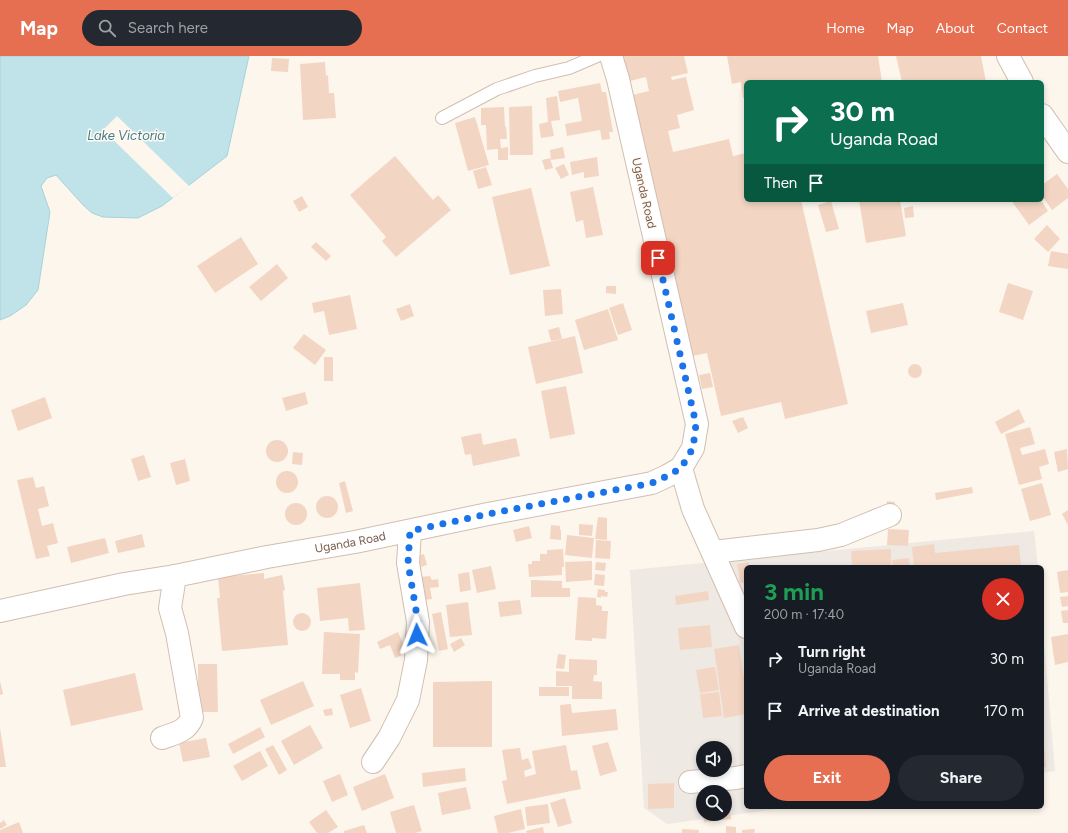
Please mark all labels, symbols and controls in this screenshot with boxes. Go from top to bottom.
search box [82,10,362,46]
text: Map [20,17,58,40]
icon: search [96,17,118,39]
text: Search here [128,19,208,37]
text: Home [826,20,865,37]
text: Map [887,20,914,37]
text: About [936,20,975,37]
text: Contact [997,20,1048,37]
text: 30 m [830,94,895,128]
icon: right [764,96,816,148]
water label: Lake Victoria [87,128,165,143]
text: Uganda Road [830,128,938,150]
street label: Uganda Road [629,156,659,230]
icon: arrive [805,172,827,194]
text: Then [764,174,797,192]
pin [641,241,675,275]
icon: arrive [647,247,669,269]
street label: Uganda Road [314,529,387,556]
text: 3 min [764,577,824,606]
button: close [982,578,1024,620]
text: 200 m · 17:40 [764,607,844,622]
position arrow [396,614,438,656]
text: Turn right [798,643,866,661]
icon: right [764,648,786,670]
text: 30 m [990,650,1024,668]
text: Uganda Road [798,661,876,676]
icon: arrive [764,700,786,722]
text: Arrive at destination [798,702,939,720]
text: 170 m [984,702,1024,720]
map controls [696,741,732,821]
button: sound [696,741,732,777]
button: Exit [764,755,890,801]
button: Share [898,755,1024,801]
button: search [696,785,732,821]

